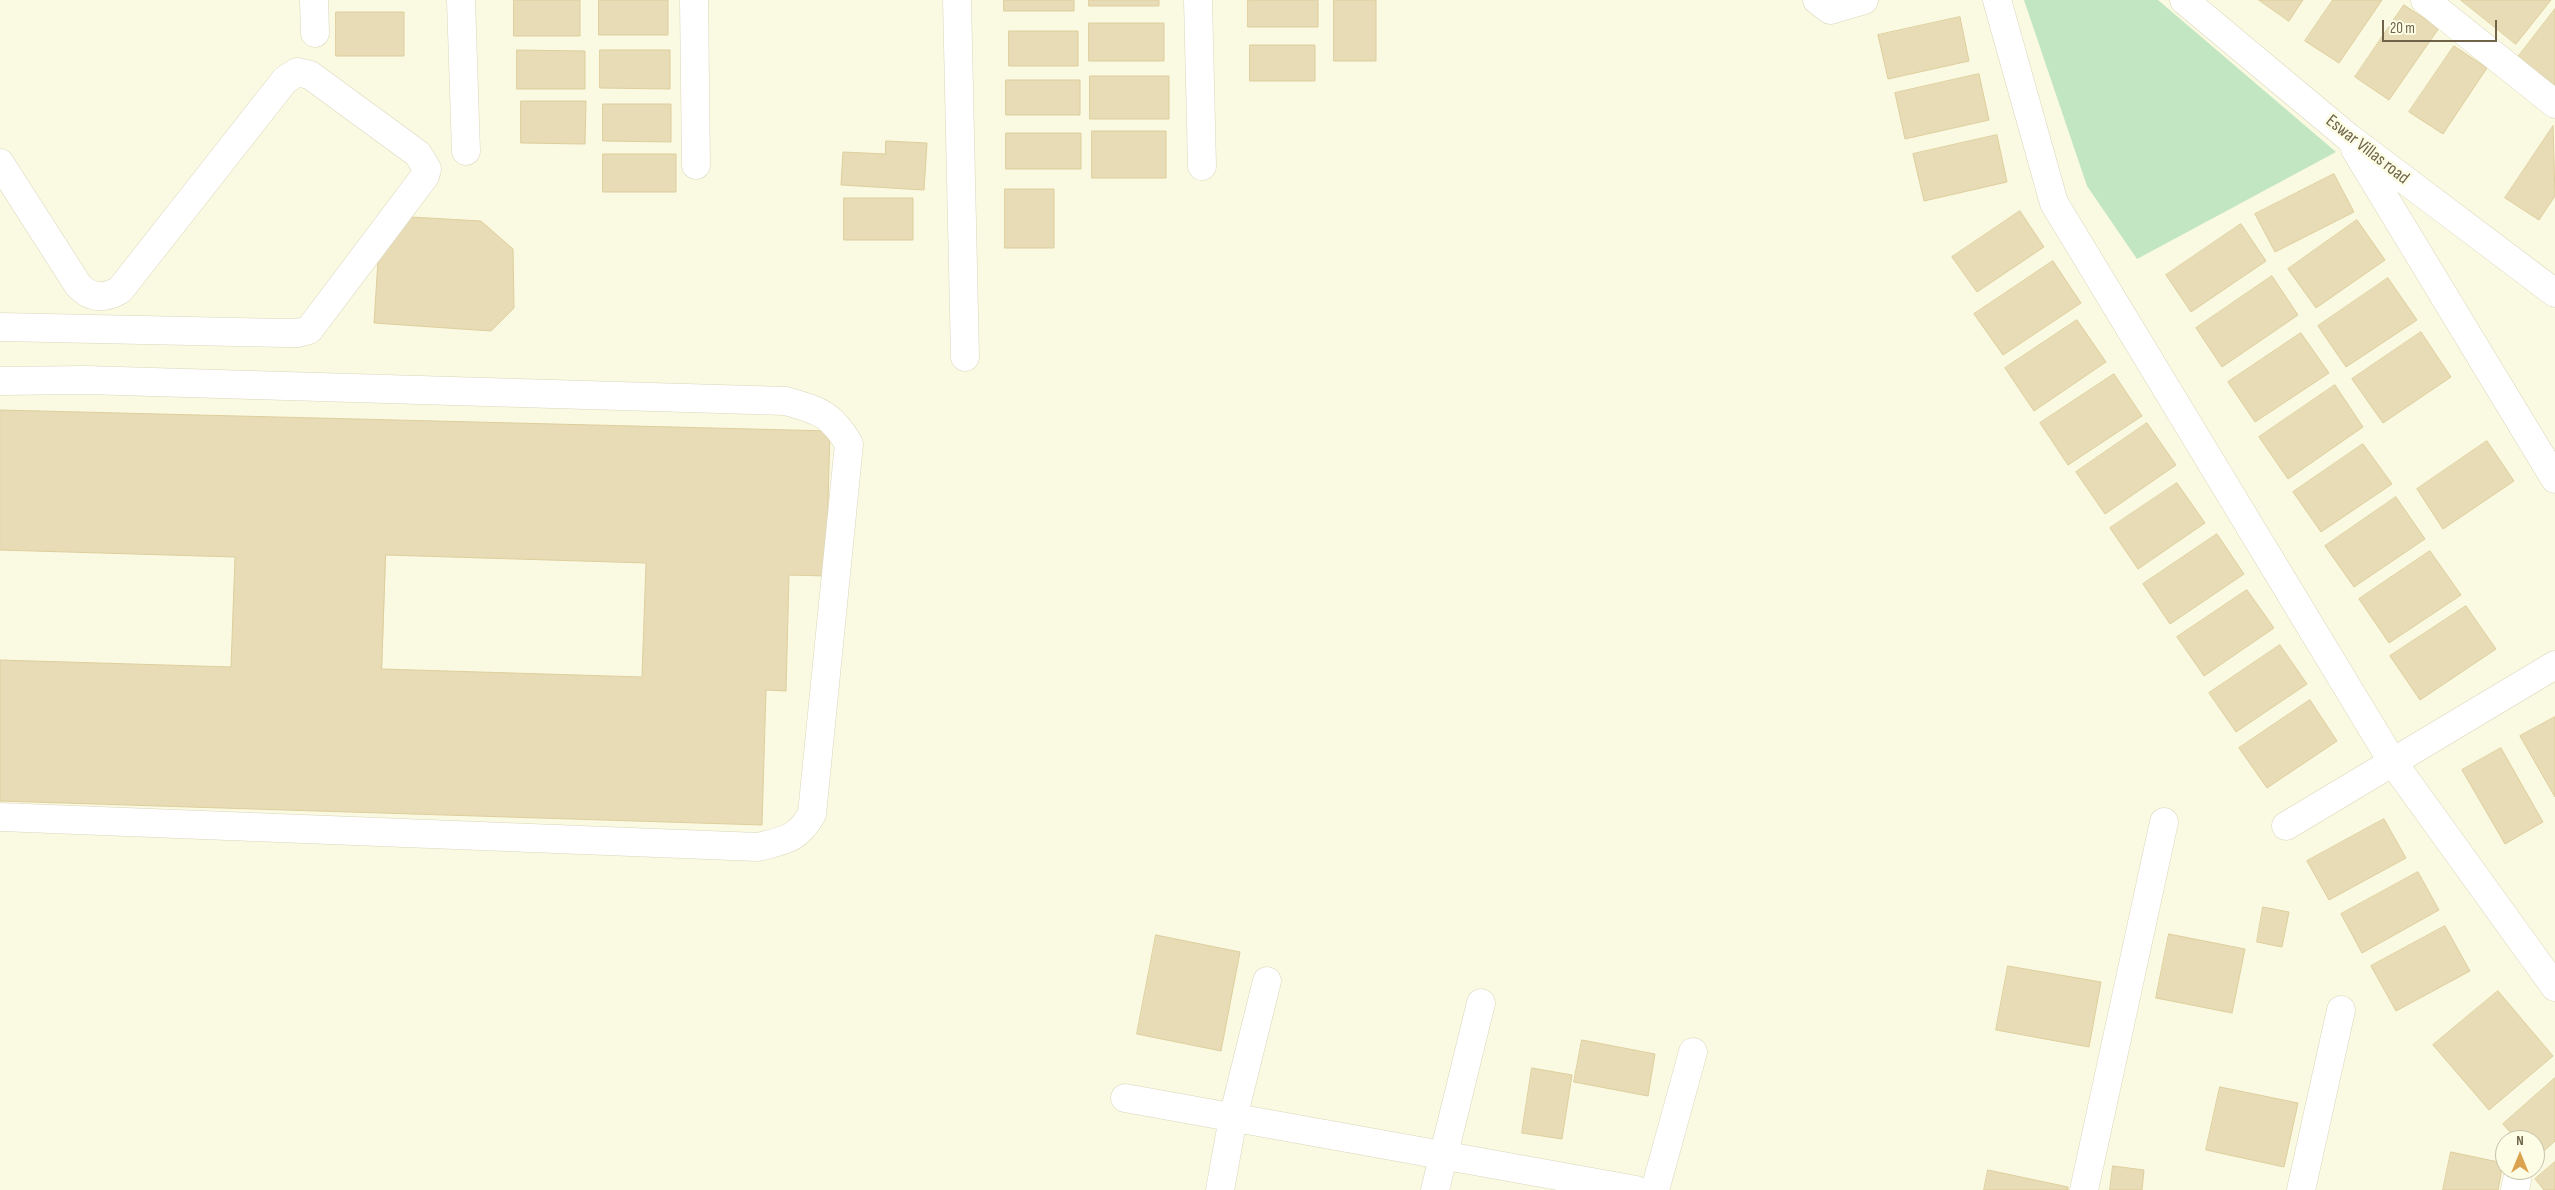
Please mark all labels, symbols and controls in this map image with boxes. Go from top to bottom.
scale bar [2385,10,2500,42]
text: 20 m [2390,19,2415,38]
street label: Eswar Villas road [2321,111,2413,189]
north arrow [2495,1130,2545,1180]
text: N [2516,1132,2524,1149]

